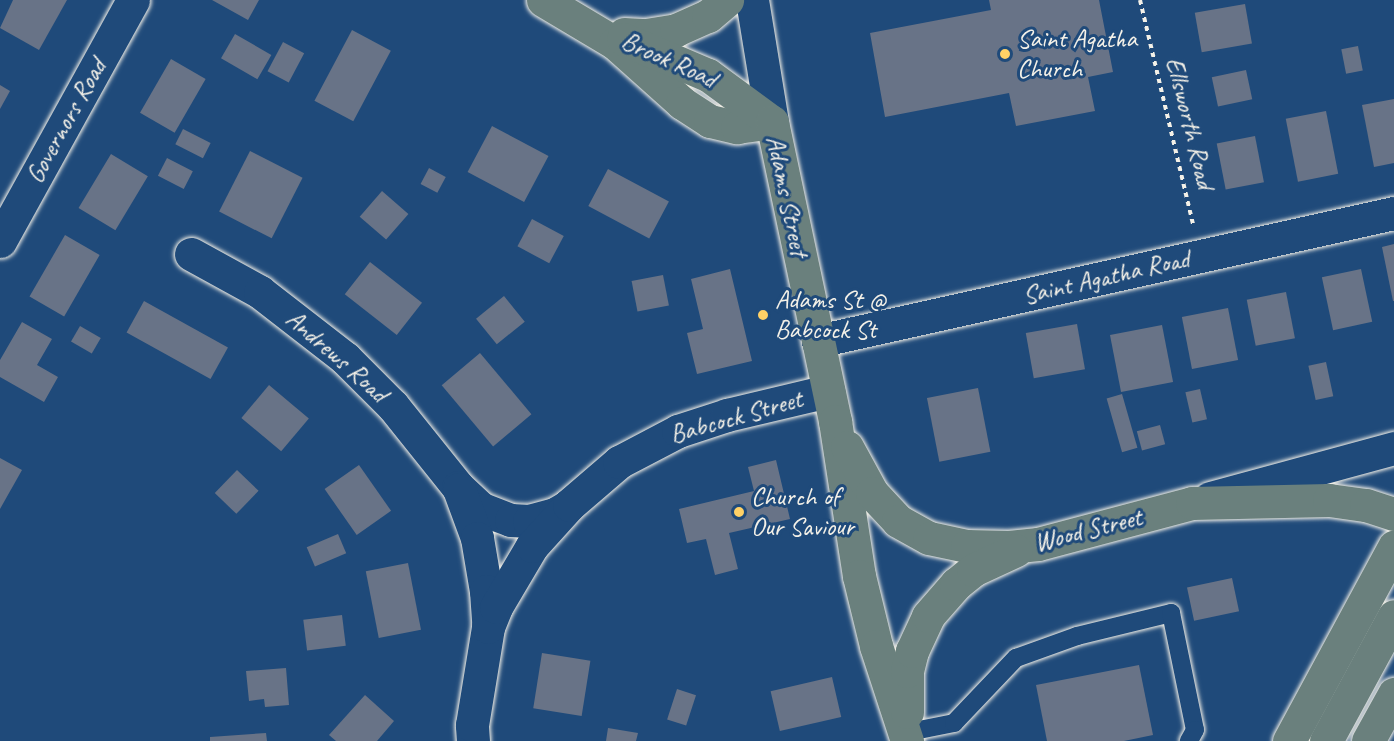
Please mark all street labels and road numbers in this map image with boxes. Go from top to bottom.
street label: Brook Road [617,25,721,95]
street label: Governors Road [19,53,113,189]
street label: Ellsworth Road [1159,54,1221,192]
street label: Adams Street [759,133,815,259]
street label: Saint Agatha Road [1020,243,1192,311]
street label: Andrews Road [280,303,394,409]
street label: Babcock Street [666,383,806,451]
street label: Wood Street [1031,502,1145,558]

